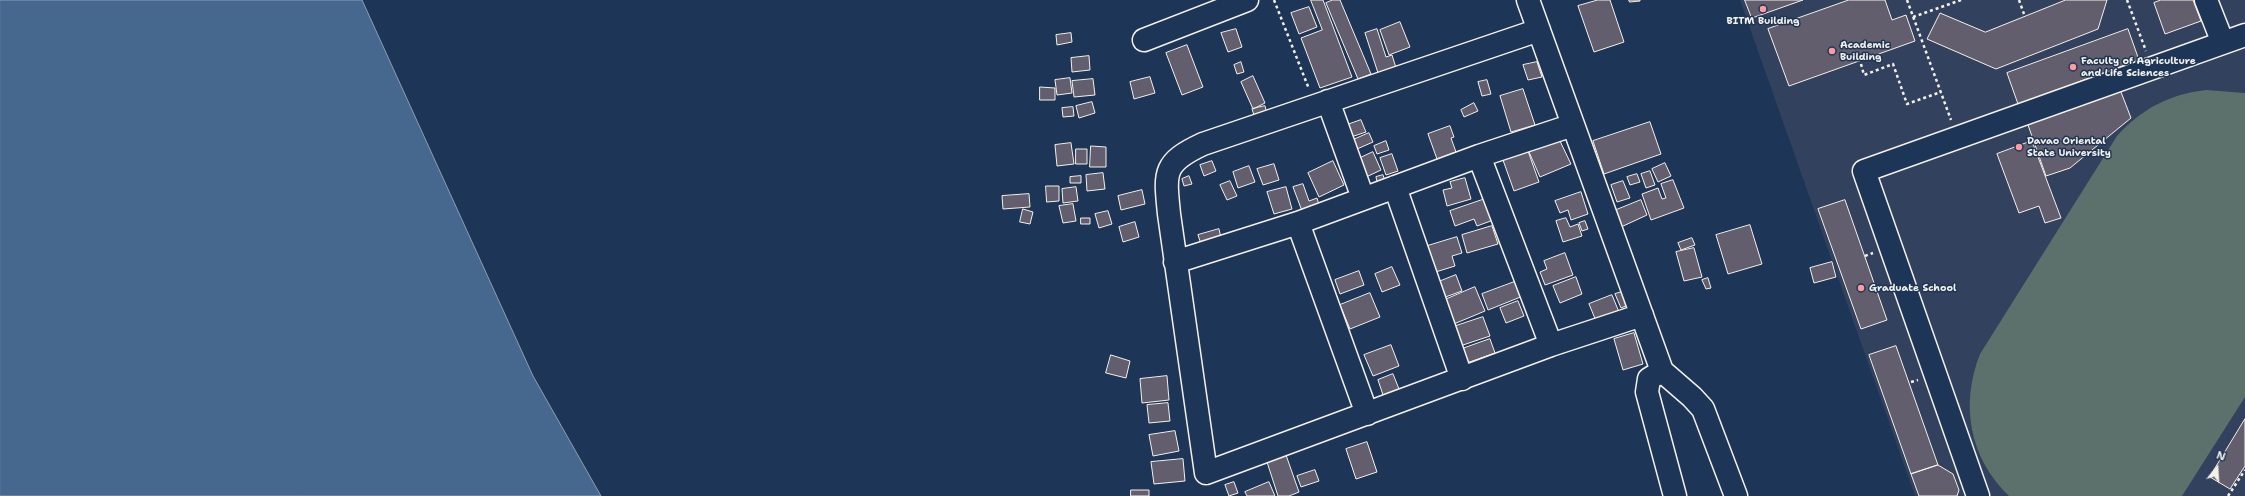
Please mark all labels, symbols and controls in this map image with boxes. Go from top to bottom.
marker: BITM Building [1758,4,1768,14]
place label: BITM Building [1726,15,1800,27]
place label: Academic Building [1840,39,1890,62]
marker: Academic Building [1827,46,1837,56]
place label: Faculty of Agriculture and Life Sciences [2081,55,2196,78]
marker: Faculty of Agriculture and Life Sciences [2068,62,2078,72]
place label: Davao Oriental State University [2027,135,2111,158]
marker: Davao Oriental State University [2014,142,2024,152]
place label: Graduate School [1869,282,1956,294]
marker: Graduate School [1856,283,1866,293]
north arrow [2197,448,2237,488]
text: N [2214,448,2227,465]

